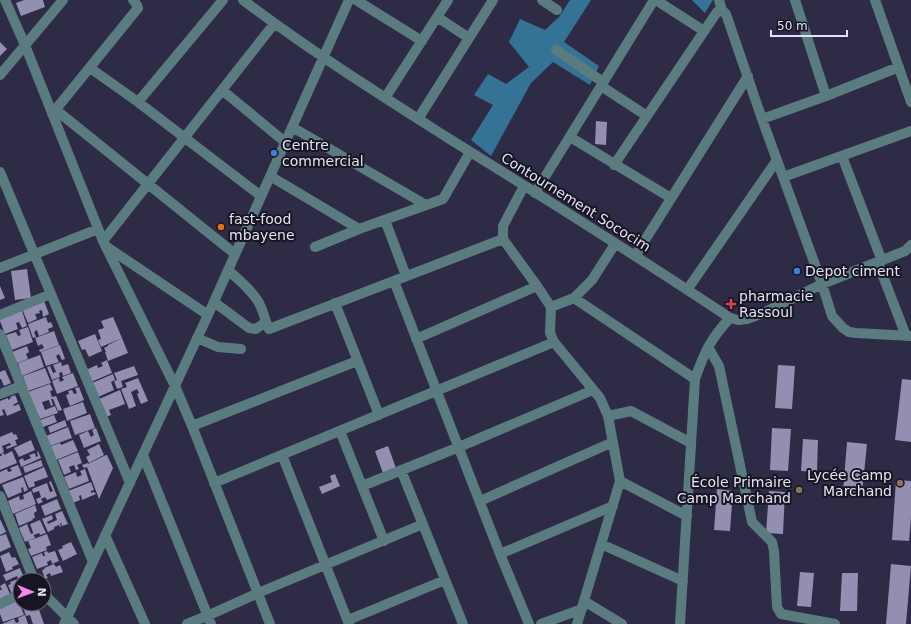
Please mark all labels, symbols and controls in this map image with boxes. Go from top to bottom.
scale bar [771,12,847,38]
text: 50 m [777,19,808,33]
place label: Centre commercial [282,137,364,169]
marker: Centre commercial [269,148,279,158]
street label: Contournement Sococim [498,149,654,255]
place label: fast-food mbayene [229,211,295,243]
marker: fast-food mbayene [216,222,226,232]
place label: Depot ciment [805,263,900,279]
marker: Depot ciment [792,266,802,276]
place label: pharmacie Rassoul [739,288,813,320]
marker: pharmacie Rassoul [726,299,736,309]
place label: Lycée Camp Marchand [807,467,892,499]
place label: École Primaire Camp Marchand [677,474,791,506]
marker: Lycée Camp Marchand [895,478,905,488]
marker: École Primaire Camp Marchand [794,485,804,495]
north arrow [12,572,52,612]
text: N [35,587,48,597]

